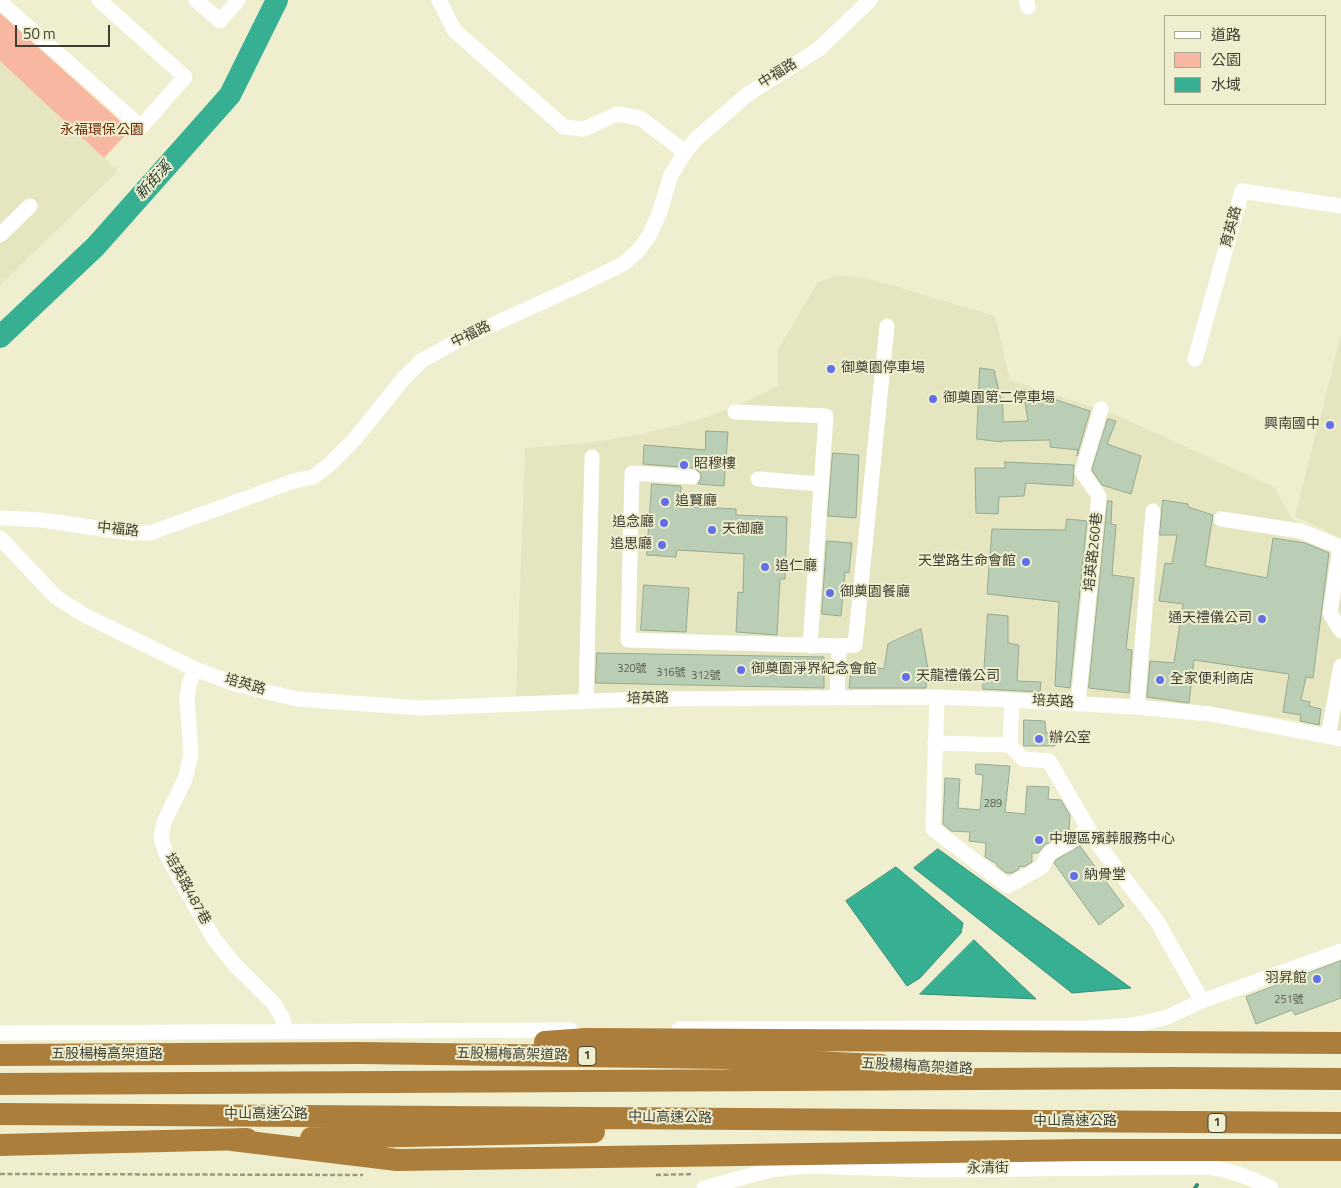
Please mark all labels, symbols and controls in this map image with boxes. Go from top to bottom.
scale bar [18,15,112,47]
legend [1164,15,1326,105]
text: 50 m [23,22,56,45]
text: 道路 [1211,23,1241,46]
text: 公園 [1211,48,1241,71]
street label: 中福路 [756,56,800,92]
text: 水域 [1211,73,1241,96]
park label: 永福環保公園 [60,123,144,139]
water label: 新街溪 [132,158,176,204]
street label: 育英路 [1218,205,1246,249]
street label: 中福路 [448,318,494,352]
place label: 御奠園停車場 [841,361,925,377]
marker: 御奠園停車場 [825,363,837,375]
place label: 御奠園第二停車場 [943,391,1055,407]
marker: 御奠園第二停車場 [927,393,939,405]
place label: 興南國中 [1264,417,1320,433]
marker: 興南國中 [1324,419,1336,431]
place label: 昭穆樓 [694,457,736,473]
marker: 昭穆樓 [678,459,690,471]
place label: 追賢廳 [675,494,717,510]
marker: 追賢廳 [659,496,671,508]
street label: 培英路260巷 [1081,512,1107,592]
place label: 追念廳 [612,515,654,531]
marker: 追念廳 [658,517,670,529]
street label: 中福路 [96,519,140,541]
place label: 天御廳 [722,522,764,538]
marker: 天御廳 [706,524,718,536]
place label: 追思廳 [610,537,652,553]
marker: 追思廳 [656,539,668,551]
place label: 天堂路生命會館 [918,554,1016,570]
marker: 天堂路生命會館 [1020,556,1032,568]
place label: 追仁廳 [775,559,817,575]
marker: 追仁廳 [759,561,771,573]
place label: 御奠園餐廳 [840,585,910,601]
marker: 御奠園餐廳 [824,587,836,599]
place label: 通天禮儀公司 [1168,611,1252,627]
marker: 通天禮儀公司 [1256,613,1268,625]
house number: 320號 [617,662,647,676]
place label: 御奠園淨界紀念會館 [751,662,877,678]
marker: 御奠園淨界紀念會館 [735,664,747,676]
house number: 316號 [656,666,686,680]
house number: 312號 [691,669,721,683]
place label: 天龍禮儀公司 [916,669,1000,685]
street label: 培英路 [222,671,268,699]
marker: 天龍禮儀公司 [900,671,912,683]
place label: 全家便利商店 [1170,672,1254,688]
marker: 全家便利商店 [1154,674,1166,686]
street label: 培英路 [627,690,669,708]
street label: 培英路 [1032,693,1074,711]
place label: 辦公室 [1049,731,1091,747]
marker: 辦公室 [1033,733,1045,745]
house number: 289 [984,797,1002,811]
place label: 中壢區殯葬服務中心 [1049,832,1175,848]
marker: 中壢區殯葬服務中心 [1033,834,1045,846]
street label: 培英路487巷 [160,850,214,928]
place label: 納骨堂 [1084,868,1126,884]
marker: 納骨堂 [1068,870,1080,882]
place label: 羽昇館 [1265,971,1307,987]
marker: 羽昇館 [1311,973,1323,985]
house number: 251號 [1274,993,1304,1007]
street label: 五股楊梅高架道路 [456,1046,568,1064]
road number: 1 [578,1046,596,1066]
street label: 五股楊梅高架道路 [51,1047,163,1063]
street label: 五股楊梅高架道路 [861,1056,973,1078]
street label: 中山高速公路 [224,1107,308,1123]
street label: 中山高速公路 [628,1109,712,1127]
street label: 中山高速公路 [1033,1114,1117,1130]
road number: 1 [1208,1114,1226,1132]
street label: 永清街 [967,1160,1009,1178]

